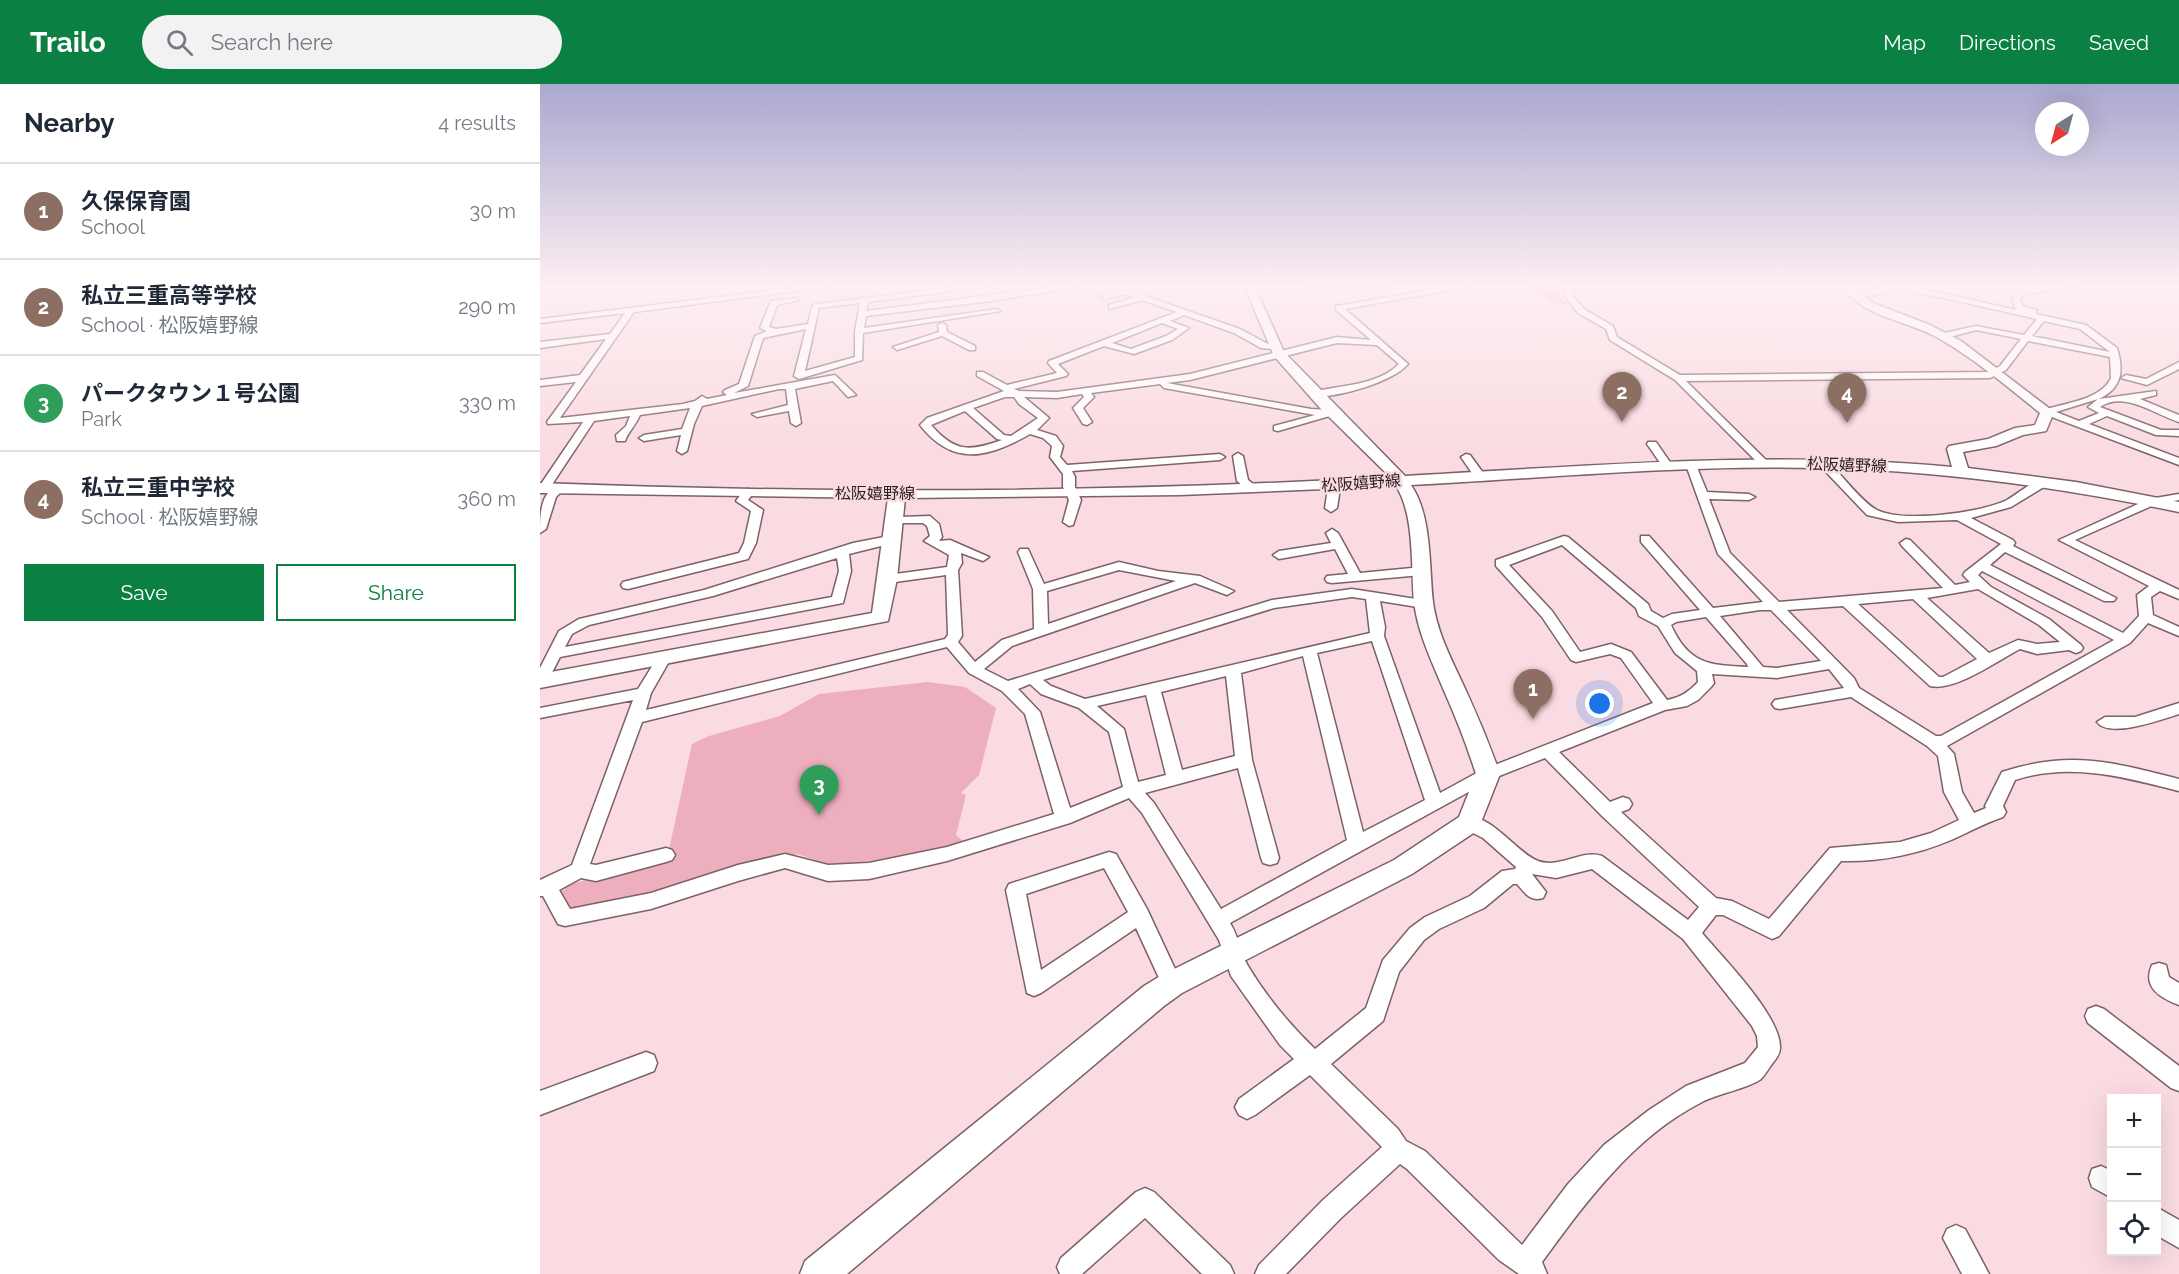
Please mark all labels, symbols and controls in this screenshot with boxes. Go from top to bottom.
search box [142,15,562,69]
text: Trailo [30,26,106,59]
icon: search [163,26,196,59]
text: Search here [211,29,333,55]
text: Map [1883,30,1926,55]
text: Directions [1959,30,2056,55]
text: Saved [2089,30,2149,55]
north arrow [2035,102,2089,156]
text: Nearby [24,108,114,138]
text: 4 results [438,111,516,135]
text: 久保保育園 [81,188,191,214]
text: 1 [39,199,48,223]
text: 30 m [470,199,516,223]
text: School [81,215,145,239]
text: 私立三重高等学校 [81,282,257,308]
text: 2 [38,295,49,319]
text: 290 m [458,295,516,319]
text: School · 松阪嬉野線 [81,313,258,337]
pin: 2 [1602,372,1642,422]
pin: 4 [1828,374,1866,423]
text: パークタウン１号公園 [81,380,300,406]
text: 3 [38,391,49,415]
text: 330 m [459,391,516,415]
text: Park [81,407,122,431]
street label: 松阪嬉野線 [1807,454,1887,476]
street label: 松阪嬉野線 [1320,471,1402,495]
text: 私立三重中学校 [81,474,235,500]
street label: 松阪嬉野線 [835,484,915,503]
text: 4 [38,487,49,511]
text: 360 m [458,487,516,511]
text: School · 松阪嬉野線 [81,505,258,529]
button: Save [24,564,264,621]
button: Share [276,564,516,621]
pin: 1 [1514,670,1552,719]
your location [1585,689,1614,718]
pin: 3 [800,766,838,815]
map controls [2107,1094,2161,1256]
button: + [2107,1094,2161,1148]
button: − [2107,1148,2161,1202]
button: locate [2107,1202,2161,1256]

